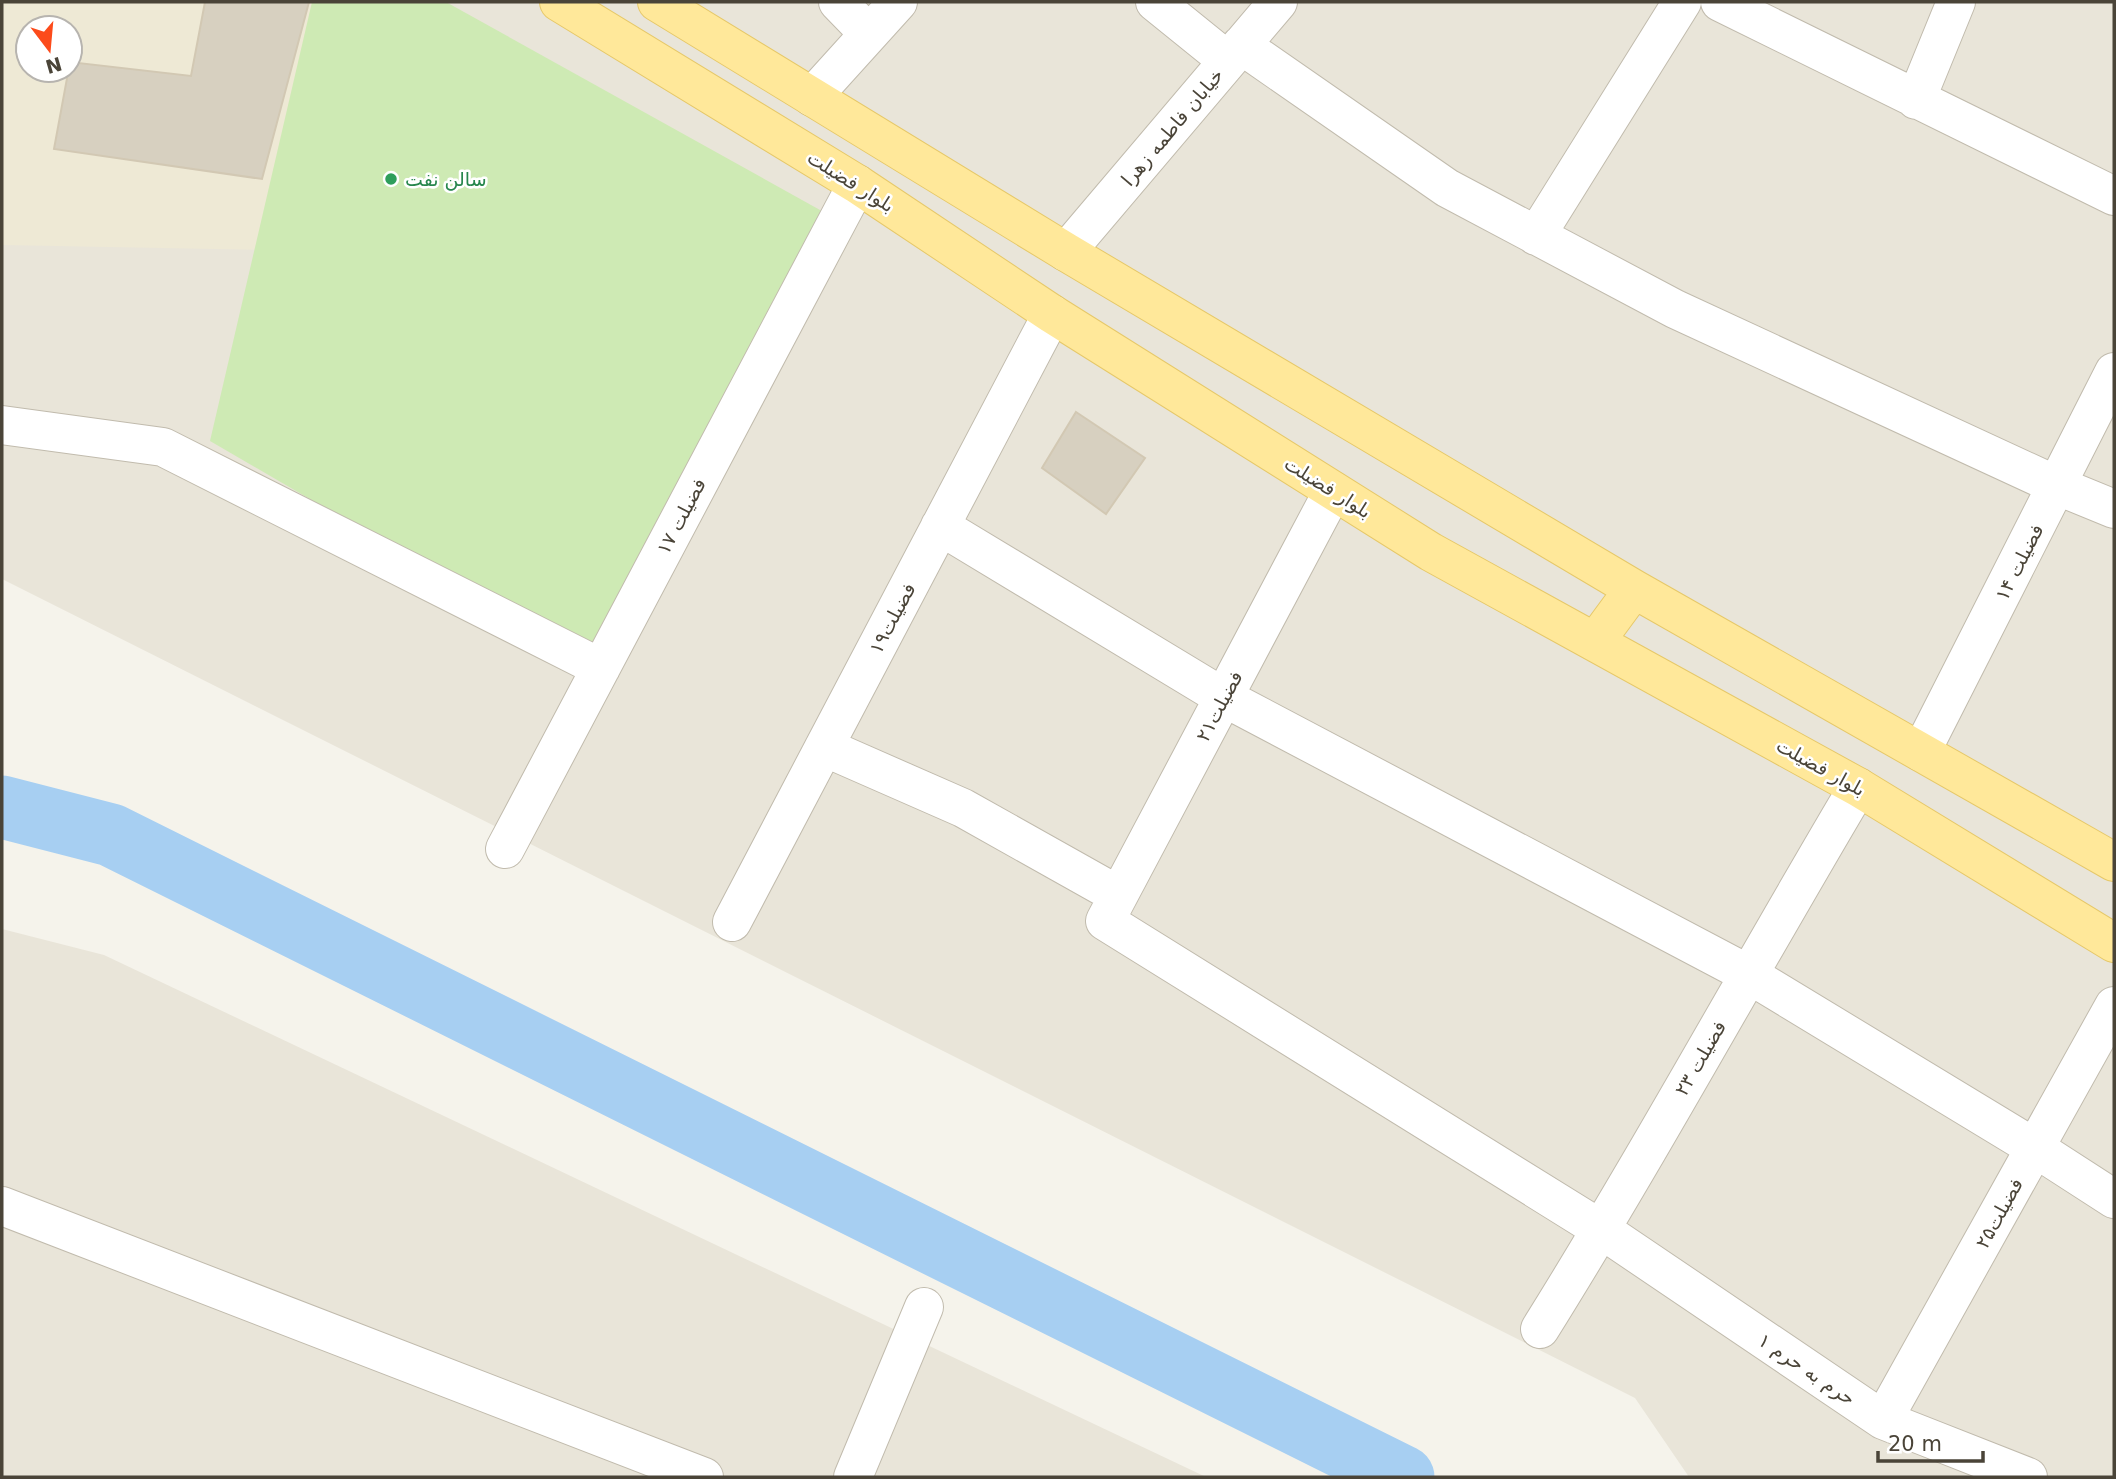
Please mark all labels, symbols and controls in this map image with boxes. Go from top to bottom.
north arrow [14,14,84,84]
text: N [43,53,64,78]
street label: خیابان فاطمه زهرا [1116,64,1228,191]
street label: بلوار فضیلت [803,146,898,217]
place label: سالن نفت [405,168,487,191]
marker: سالن نفت [383,171,399,187]
street label: بلوار فضیلت [1280,452,1375,523]
street label: فضیلت ۱۷ [652,474,710,558]
street label: فضیلت ۱۴ [1990,520,2048,604]
street label: فضیلت۱۹ [864,579,920,657]
street label: فضیلت۲۱ [1191,667,1247,745]
street label: بلوار فضیلت [1772,734,1869,801]
street label: فضیلت ۲۳ [1670,1017,1730,1099]
street label: فضیلت۲۵ [1971,1174,2027,1252]
street label: حرم به حرم ۱ [1754,1329,1859,1410]
scale bar [1878,1420,1983,1464]
text: 20 m [1888,1432,1942,1456]

